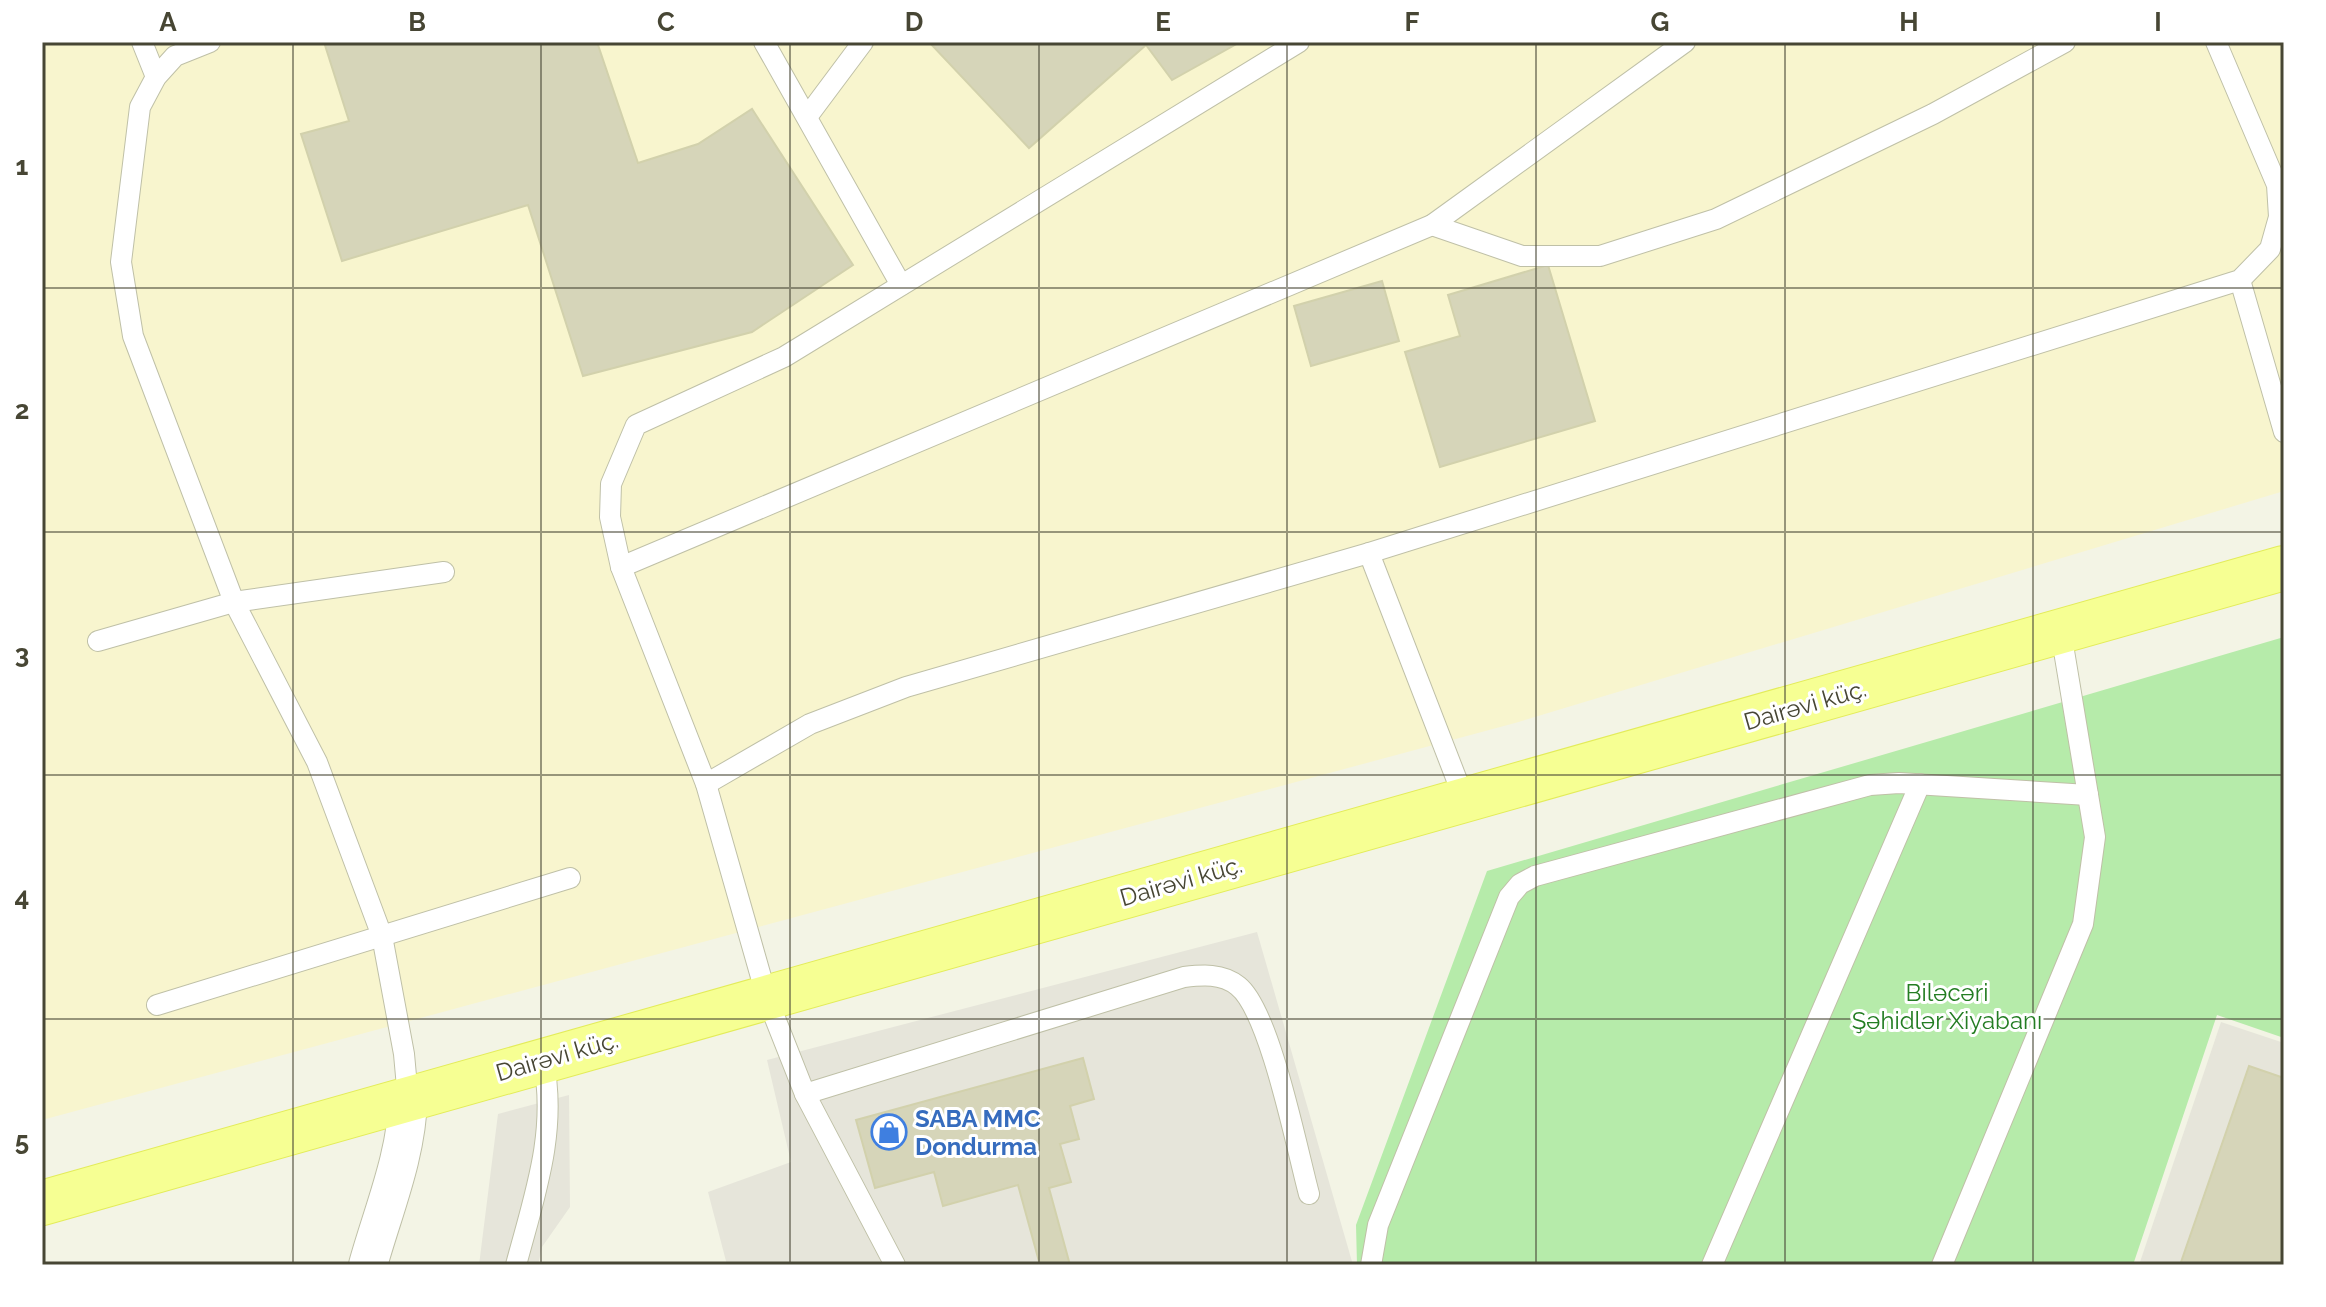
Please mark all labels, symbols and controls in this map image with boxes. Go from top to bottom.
text: A [159,7,177,37]
text: B [408,7,426,37]
text: C [657,7,675,37]
text: D [905,7,923,37]
text: E [1155,7,1171,37]
text: F [1405,7,1420,37]
text: G [1651,7,1669,37]
text: H [1899,7,1919,37]
text: I [2154,7,2162,37]
text: 1 [16,151,29,181]
text: 2 [15,395,29,425]
text: 3 [15,639,29,669]
street label: Dairəvi küç. [1740,674,1870,736]
street label: Dairəvi küç. [1116,850,1246,912]
text: 4 [15,882,29,912]
park label: Biləcəri Şəhidlər Xiyabanı [1852,978,2042,1035]
street label: Dairəvi küç. [492,1025,622,1087]
place label: SABA MMC Dondurma [915,1104,1041,1161]
shop icon: SABA MMC Dondurma [870,1113,908,1151]
text: 5 [15,1126,29,1156]

